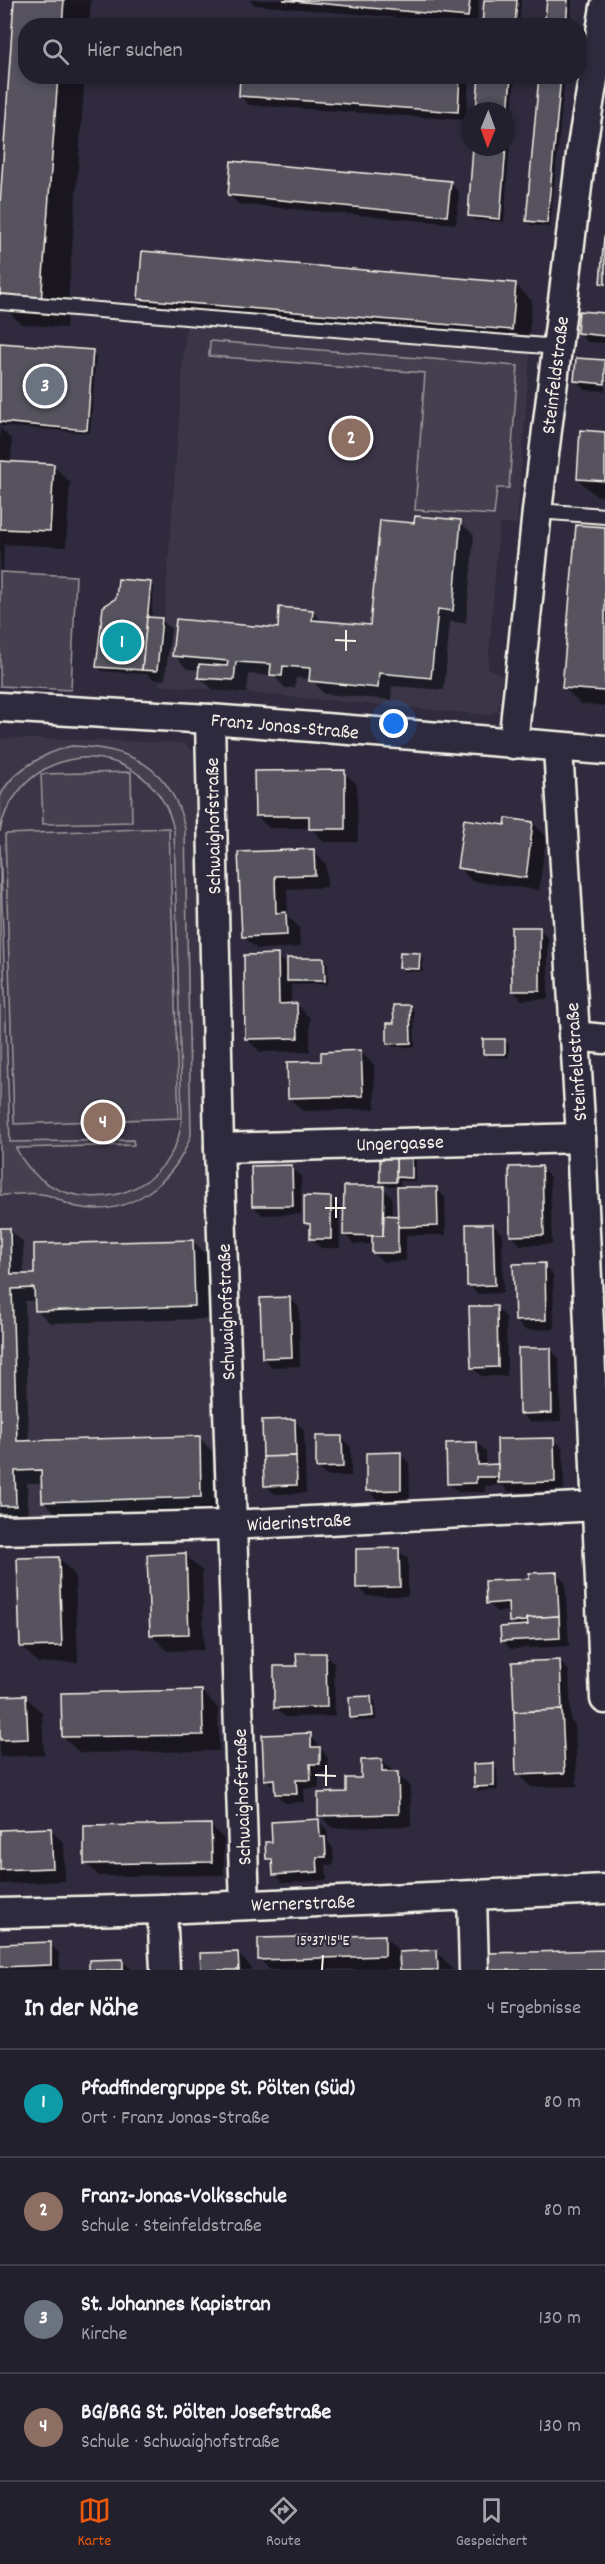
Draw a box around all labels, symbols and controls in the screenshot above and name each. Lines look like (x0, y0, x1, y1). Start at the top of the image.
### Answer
search box (18, 18, 587, 84)
icon: search (39, 35, 72, 68)
text: Hier suchen (87, 36, 183, 67)
north arrow (461, 102, 515, 156)
street label: Steinfeldstraße (536, 315, 578, 436)
pin: 3 (26, 364, 64, 408)
pin: 2 (332, 416, 370, 460)
pin: 1 (102, 620, 142, 664)
street label: Franz Jonas-Straße (210, 708, 360, 748)
your location (379, 709, 408, 738)
street label: Schwaighofstraße (200, 757, 230, 895)
street label: Steinfeldstraße (560, 1001, 596, 1122)
pin: 4 (84, 1100, 122, 1144)
street label: Ungergasse (356, 1129, 445, 1161)
street label: Schwaighofstraße (212, 1243, 244, 1381)
street label: Widerinstraße (246, 1507, 352, 1541)
street label: Schwaighofstraße (228, 1728, 260, 1866)
street label: Wernerstraße (251, 1889, 356, 1921)
text: 15°37'15"E (297, 1931, 350, 1953)
text: In der Nähe (24, 1991, 138, 2028)
text: 4 Ergebnisse (487, 1995, 581, 2023)
text: Pfadfindergruppe St. Pölten (Süd) (81, 2074, 355, 2105)
text: 1 (41, 2089, 46, 2117)
text: 80 m (544, 2089, 581, 2117)
text: Ort · Franz Jonas-Straße (81, 2105, 270, 2133)
text: Franz-Jonas-Volksschule (81, 2182, 287, 2213)
text: 2 (39, 2197, 48, 2225)
text: 80 m (544, 2197, 581, 2225)
text: Schule · Steinfeldstraße (81, 2213, 262, 2241)
text: St. Johannes Kapistran (81, 2290, 271, 2321)
text: 3 (39, 2305, 48, 2333)
text: 130 m (539, 2305, 581, 2333)
text: Kirche (81, 2321, 127, 2349)
text: BG/BRG St. Pölten Josefstraße (81, 2398, 331, 2429)
text: 4 (39, 2413, 48, 2441)
text: 130 m (539, 2413, 581, 2441)
text: Schule · Schwaighofstraße (81, 2429, 280, 2457)
tab: Karte (77, 2494, 111, 2553)
tab: Route (266, 2494, 301, 2553)
tab: Gespeichert (456, 2494, 528, 2553)

